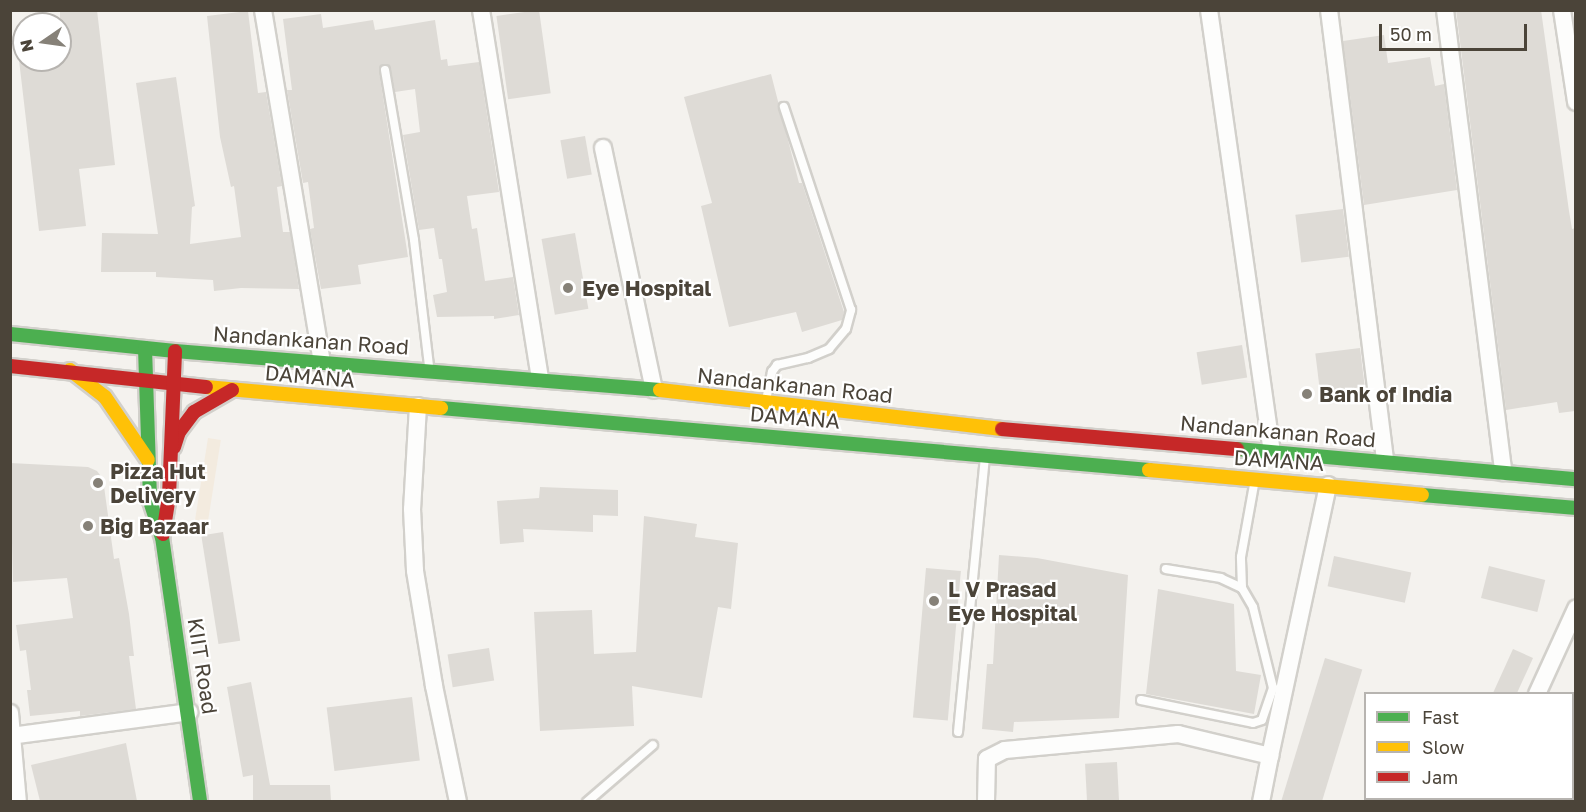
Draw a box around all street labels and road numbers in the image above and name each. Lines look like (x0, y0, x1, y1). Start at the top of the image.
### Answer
street label: Nandankanan Road (212, 321, 410, 359)
street label: DAMANA (264, 360, 356, 392)
street label: Nandankanan Road (696, 362, 894, 408)
street label: DAMANA (749, 401, 841, 433)
street label: Nandankanan Road (1179, 410, 1377, 452)
street label: DAMANA (1233, 444, 1325, 476)
street label: KIIT Road (183, 616, 223, 716)

